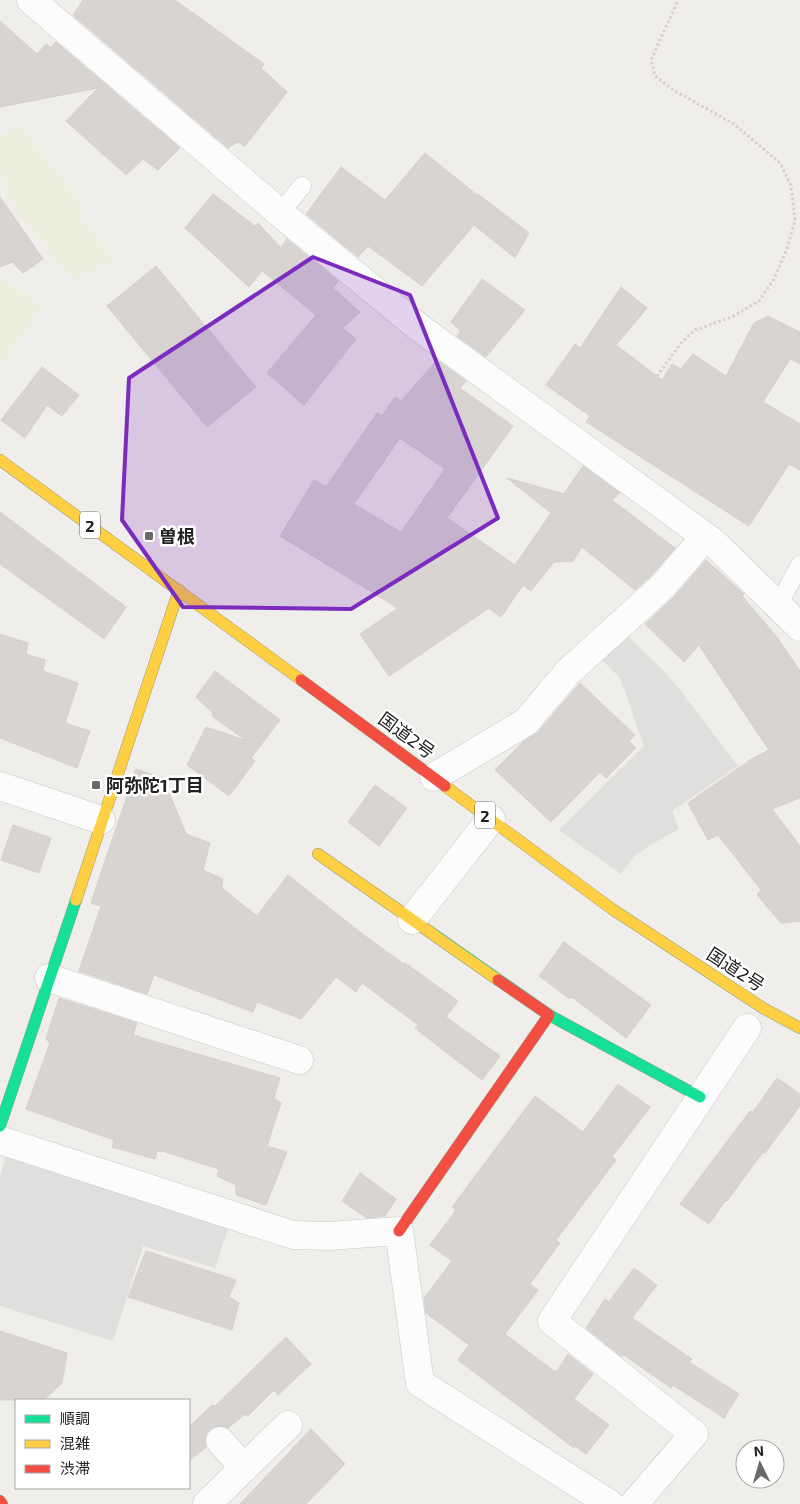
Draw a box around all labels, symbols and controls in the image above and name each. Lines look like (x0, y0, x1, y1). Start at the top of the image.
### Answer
road number: 2 (80, 512, 100, 538)
place label: 曽根 (159, 525, 195, 547)
marker: 曽根 (143, 530, 155, 542)
street label: 国道2号 (375, 707, 439, 763)
place label: 阿弥陀1丁目 (106, 774, 204, 796)
marker: 阿弥陀1丁目 (90, 779, 102, 791)
road number: 2 (475, 802, 495, 828)
street label: 国道2号 (703, 942, 769, 996)
legend (15, 1399, 190, 1489)
text: 順調 (60, 1409, 90, 1427)
text: 混雑 (60, 1434, 90, 1452)
north arrow (735, 1439, 785, 1489)
text: N (753, 1442, 765, 1459)
text: 渋滞 (60, 1459, 90, 1477)

